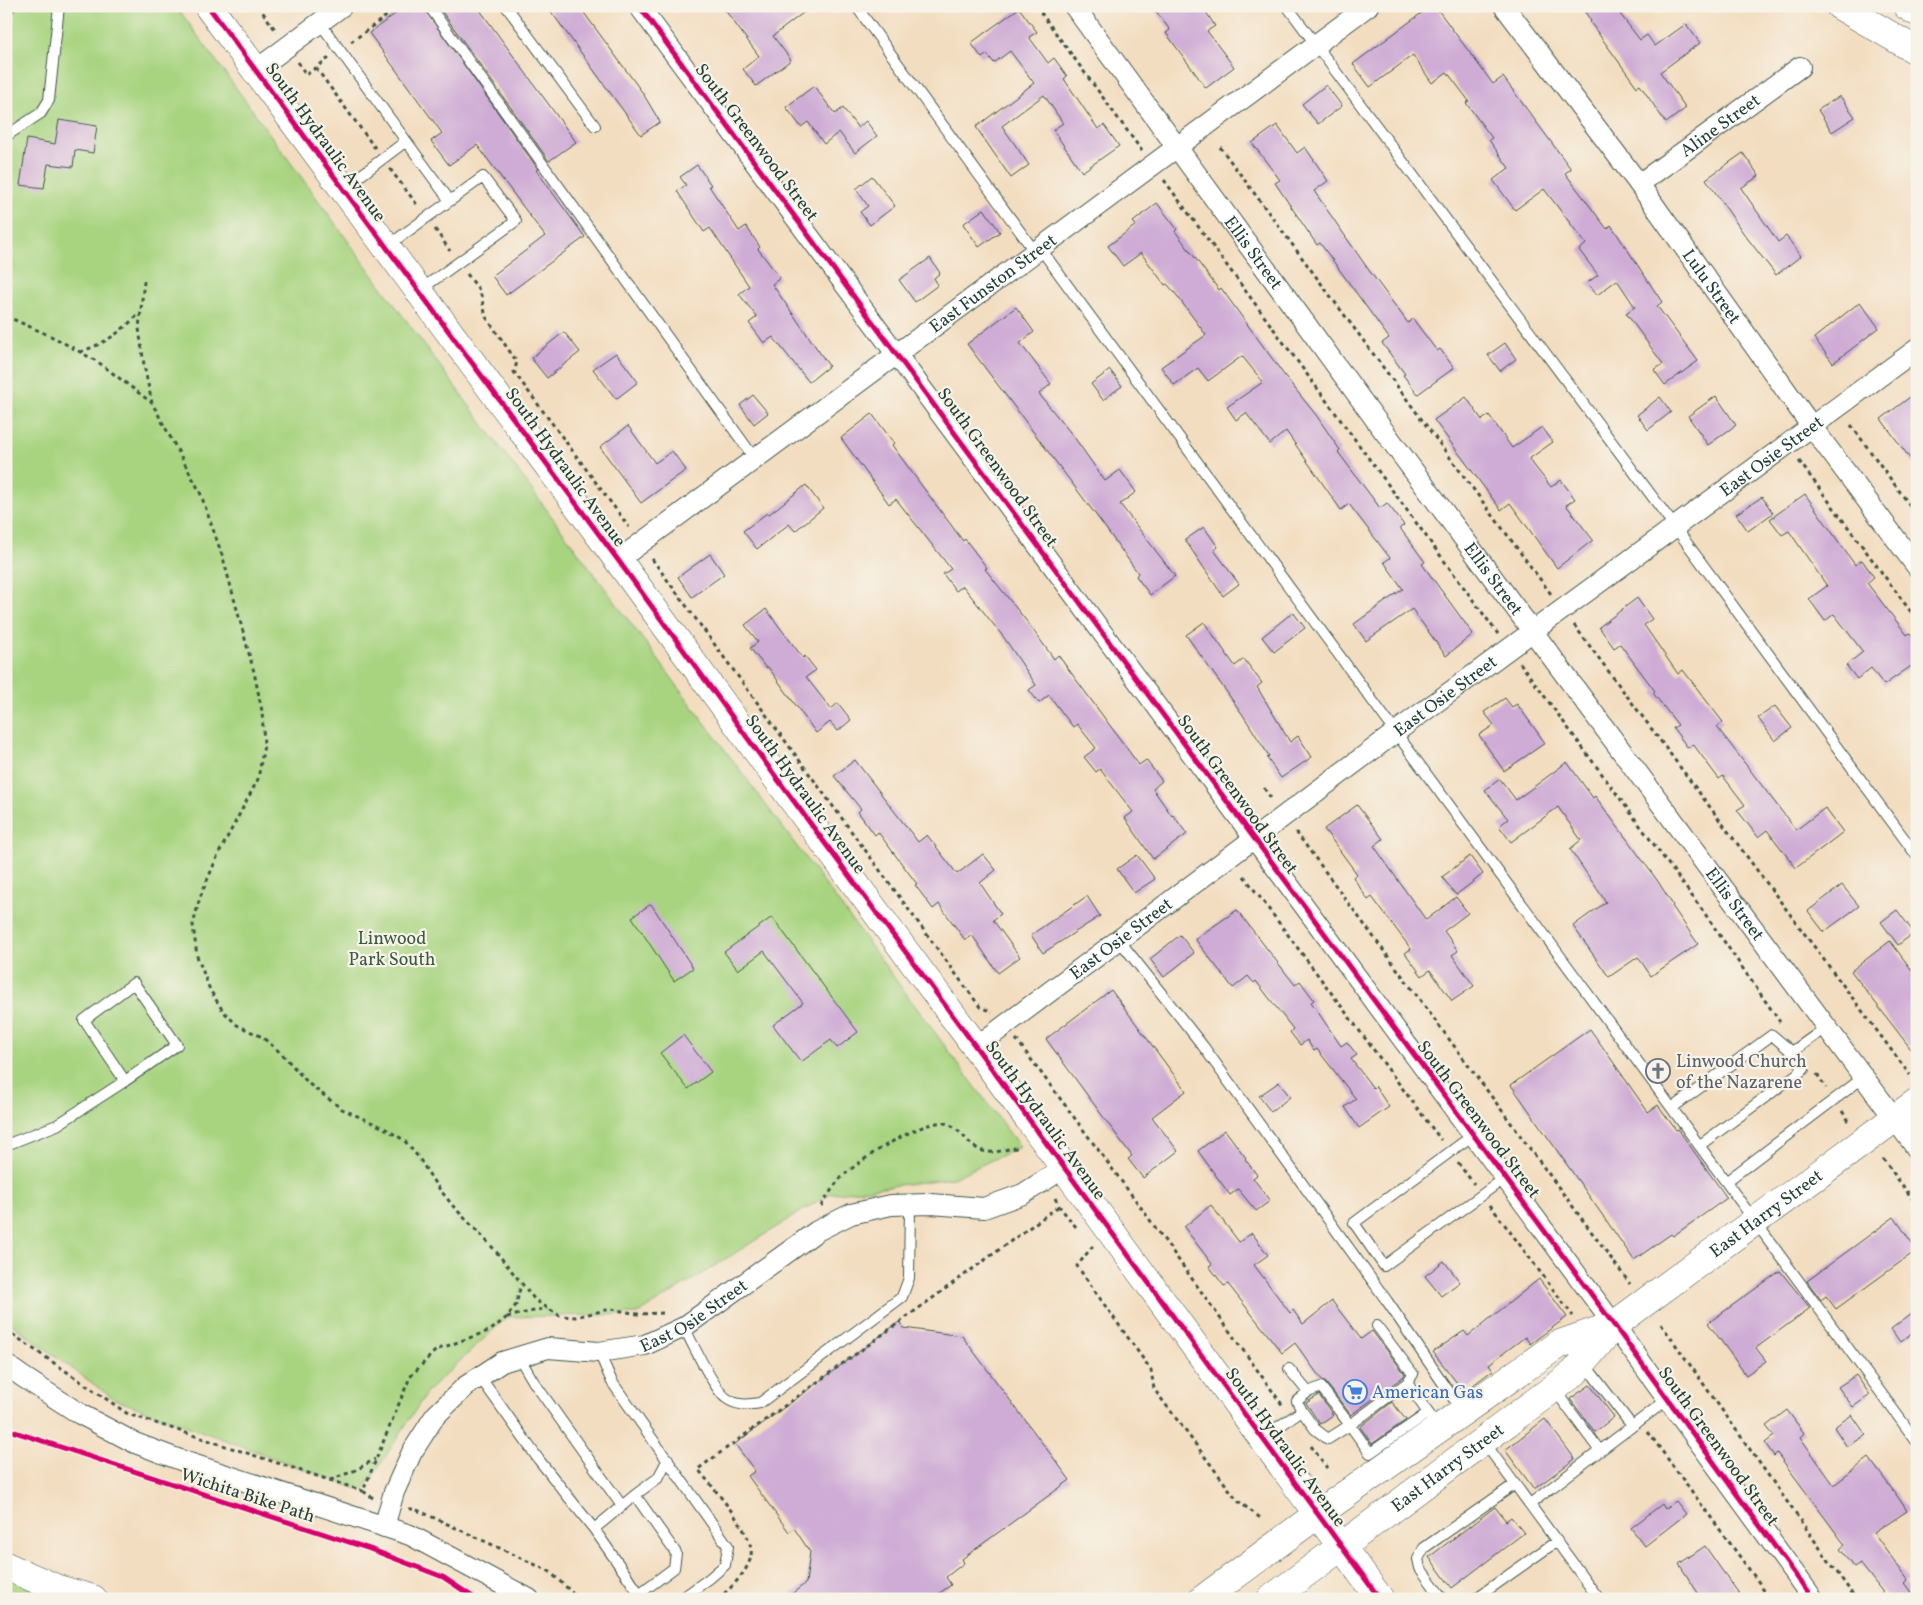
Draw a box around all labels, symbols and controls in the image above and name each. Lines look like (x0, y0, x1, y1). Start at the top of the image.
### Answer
street label: South Hydraulic Avenue (258, 58, 391, 228)
street label: South Greenwood Street (688, 59, 824, 227)
street label: Aline Street (1676, 89, 1766, 164)
street label: Ellis Street (1217, 211, 1288, 295)
street label: East Funston Street (925, 229, 1063, 340)
street label: Lulu Street (1675, 245, 1746, 330)
street label: South Hydraulic Avenue (498, 383, 631, 553)
street label: South Greenwood Street (930, 383, 1063, 553)
street label: East Osie Street (1715, 411, 1829, 504)
street label: Ellis Street (1457, 538, 1528, 621)
street label: East Osie Street (1389, 650, 1503, 744)
street label: South Hydraulic Avenue (738, 710, 871, 880)
street label: South Greenwood Street (1170, 710, 1303, 880)
street label: Ellis Street (1698, 863, 1769, 947)
street label: East Osie Street (1065, 893, 1178, 987)
park label: Linwood Park South (348, 927, 436, 973)
street label: South Hydraulic Avenue (978, 1036, 1111, 1206)
street label: South Greenwood Street (1410, 1036, 1546, 1204)
place label: Linwood Church of the Nazarene (1676, 1050, 1807, 1096)
church icon: Linwood Church of the Nazarene (1645, 1058, 1671, 1084)
street label: East Harry Street (1705, 1164, 1829, 1265)
street label: East Osie Street (636, 1274, 753, 1360)
street label: South Greenwood Street (1651, 1362, 1784, 1532)
street label: South Hydraulic Avenue (1218, 1363, 1351, 1533)
supermarket icon: American Gas (1342, 1379, 1368, 1405)
place label: American Gas (1372, 1381, 1483, 1406)
street label: East Harry Street (1387, 1418, 1510, 1519)
street label: Wichita Bike Path (177, 1463, 318, 1530)

